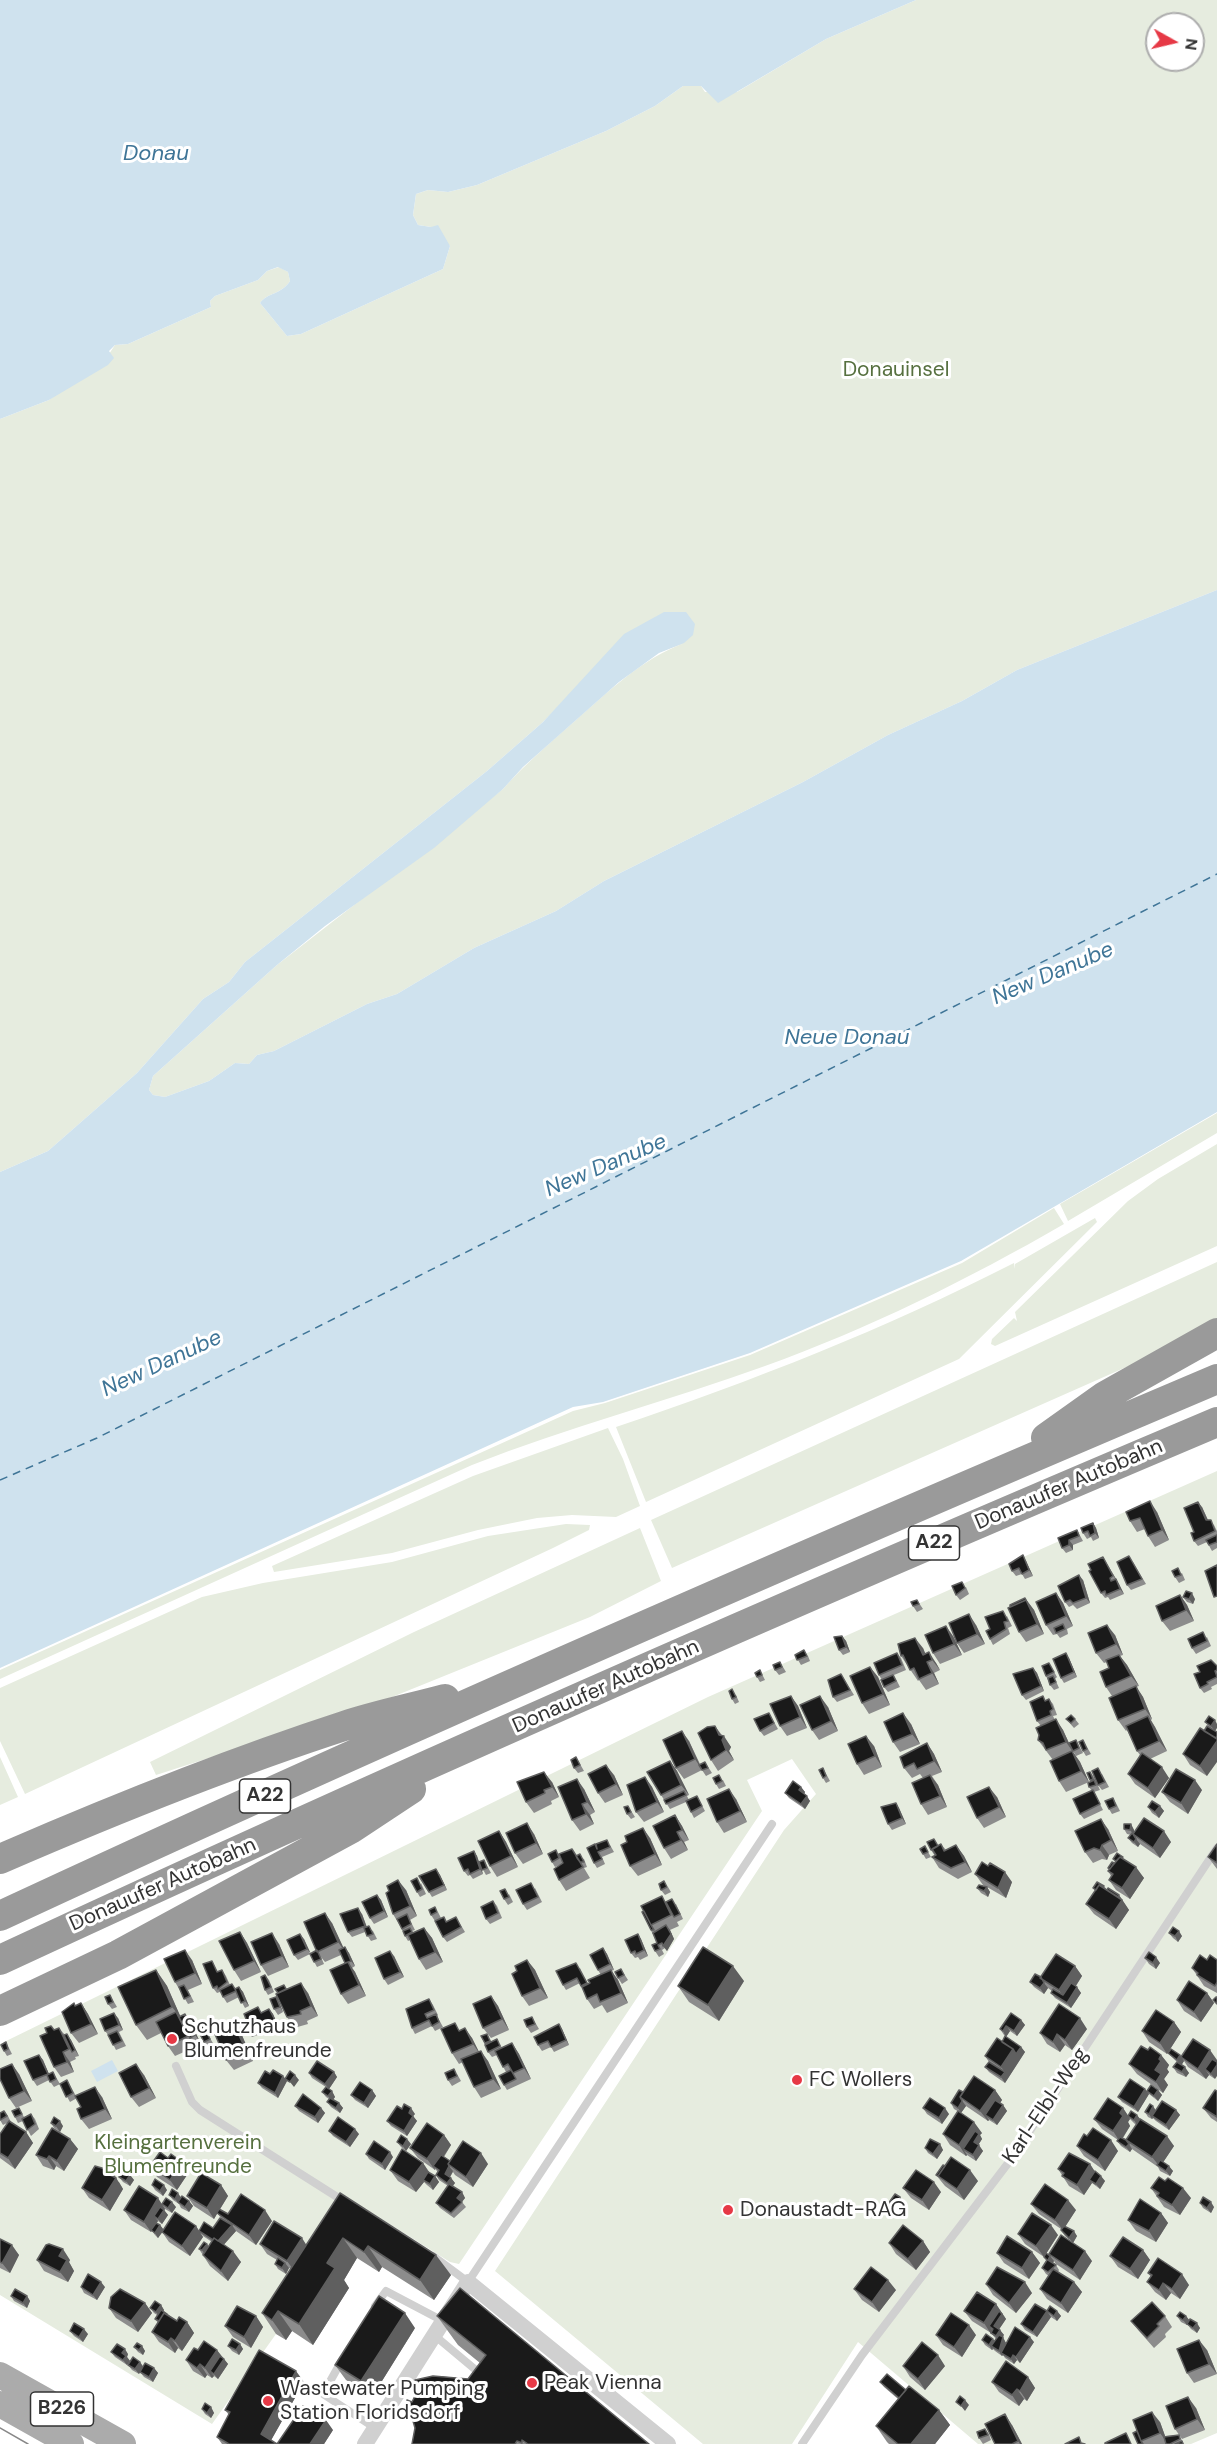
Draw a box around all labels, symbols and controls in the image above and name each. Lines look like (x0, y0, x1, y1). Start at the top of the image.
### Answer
north arrow (1145, 12, 1205, 72)
text: N (1180, 37, 1203, 52)
water label: Donau (123, 141, 189, 167)
park label: Donauinsel (843, 357, 949, 383)
water label: New Danube (988, 937, 1118, 1011)
water label: Neue Donau (785, 1025, 909, 1051)
water label: New Danube (541, 1129, 671, 1203)
water label: New Danube (98, 1325, 226, 1403)
street label: Donauufer Autobahn (971, 1434, 1167, 1536)
road number: A22 (908, 1526, 960, 1560)
street label: Donauufer Autobahn (509, 1635, 703, 1739)
road number: A22 (240, 1779, 290, 1813)
street label: Donauufer Autobahn (66, 1833, 260, 1937)
place label: Schutzhaus Blumenfreunde (184, 2014, 332, 2064)
marker: Schutzhaus Blumenfreunde (165, 2032, 179, 2046)
street label: Karl-Elbl-Weg (998, 2043, 1094, 2169)
place label: FC Wollers (809, 2067, 912, 2093)
marker: FC Wollers (790, 2073, 804, 2087)
park label: Kleingartenverein Blumenfreunde (94, 2130, 262, 2180)
place label: Donaustadt-RAG (740, 2197, 906, 2223)
marker: Donaustadt-RAG (721, 2203, 735, 2217)
place label: Peak Vienna (544, 2370, 662, 2396)
place label: Wastewater Pumping Station Floridsdorf (280, 2376, 485, 2426)
marker: Peak Vienna (525, 2376, 539, 2390)
road number: B226 (31, 2392, 94, 2426)
marker: Wastewater Pumping Station Floridsdorf (261, 2394, 275, 2408)

